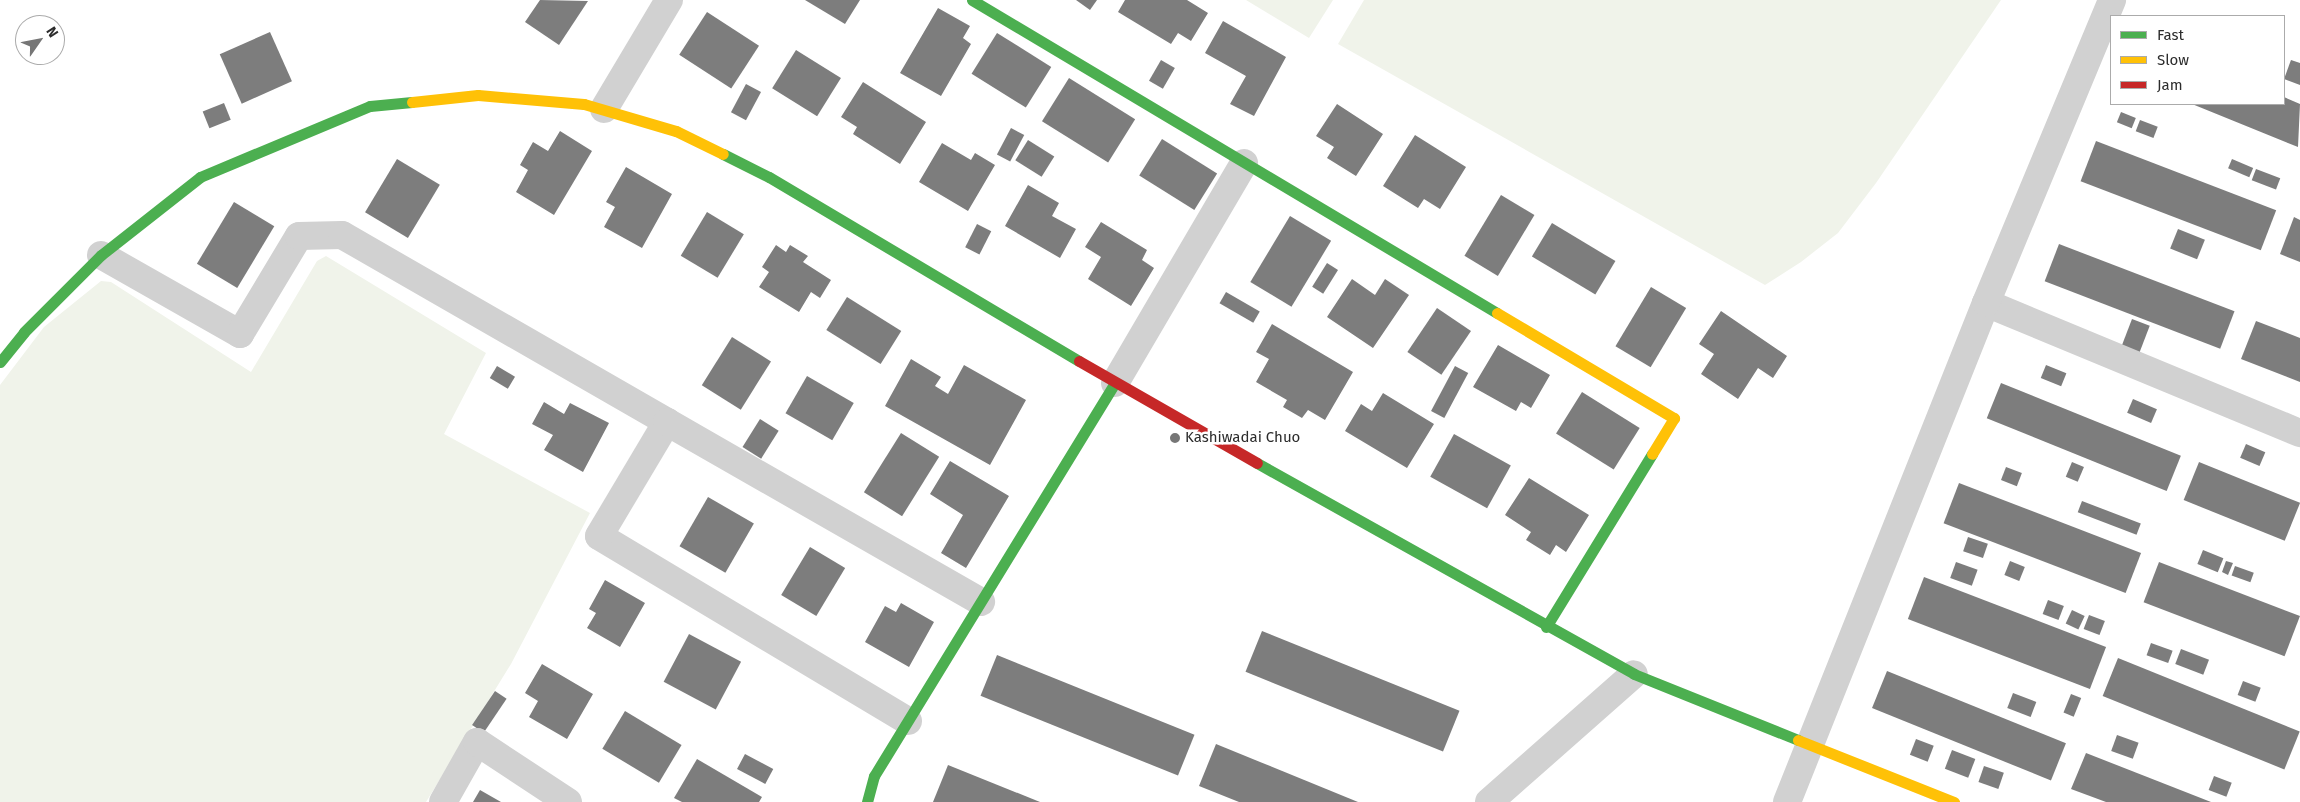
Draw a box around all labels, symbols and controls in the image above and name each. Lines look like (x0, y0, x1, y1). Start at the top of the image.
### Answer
north arrow (15, 15, 65, 65)
legend (2110, 15, 2285, 105)
text: N (42, 24, 62, 41)
text: Fast (2157, 26, 2184, 44)
text: Slow (2157, 51, 2189, 69)
text: Jam (2157, 76, 2183, 94)
place label: Kashiwadai Chuo (1185, 429, 1300, 447)
marker: Kashiwadai Chuo (1169, 432, 1181, 444)

